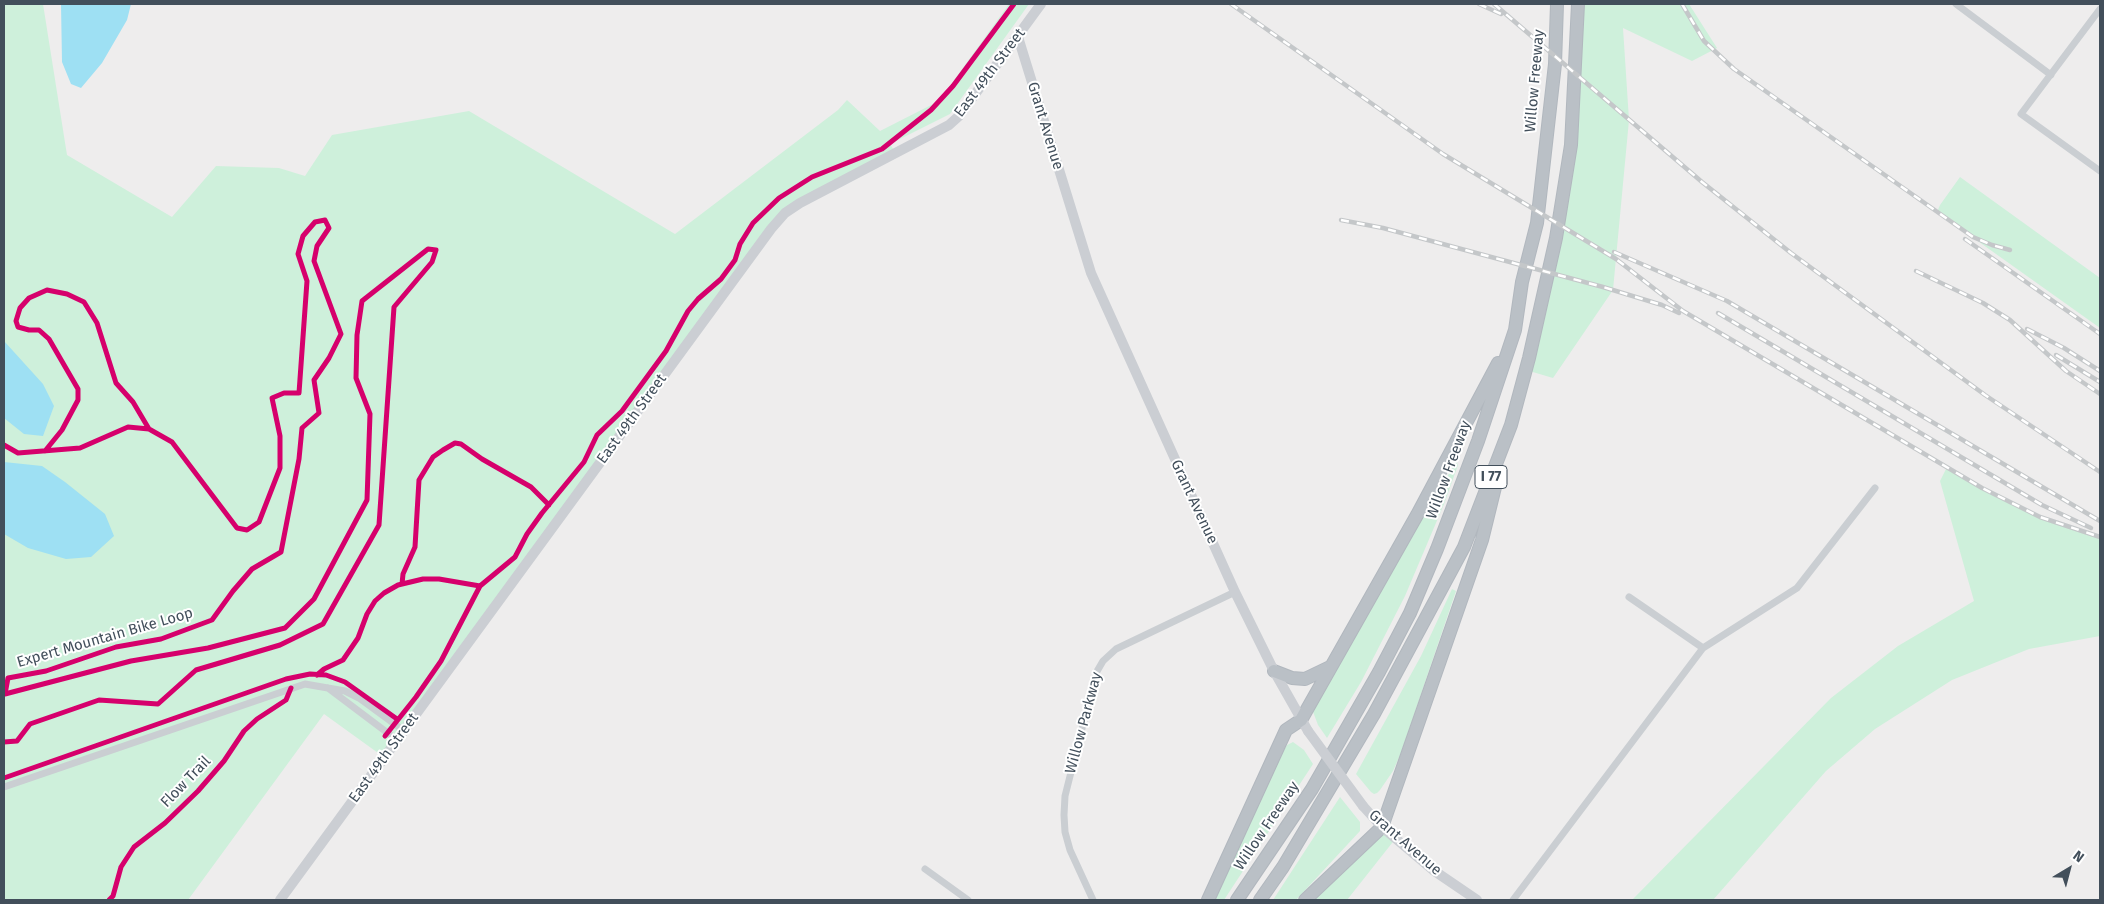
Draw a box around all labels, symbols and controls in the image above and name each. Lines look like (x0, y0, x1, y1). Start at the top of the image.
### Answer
street label: East 49th Street (951, 25, 1029, 121)
street label: Willow Freeway (1522, 29, 1548, 133)
street label: Grant Avenue (1023, 80, 1067, 172)
street label: East 49th Street (593, 371, 671, 467)
street label: Willow Freeway (1423, 418, 1475, 522)
street label: Grant Avenue (1167, 457, 1221, 547)
road number: I 77 (1475, 466, 1507, 488)
street label: Expert Mountain Bike Loop (15, 604, 195, 672)
street label: Willow Parkway (1062, 670, 1106, 776)
street label: East 49th Street (345, 710, 423, 806)
street label: Flow Trail (157, 753, 215, 811)
street label: Willow Freeway (1231, 778, 1303, 874)
street label: Grant Avenue (1365, 806, 1445, 880)
north arrow (2044, 844, 2094, 894)
text: N (2069, 847, 2087, 866)

